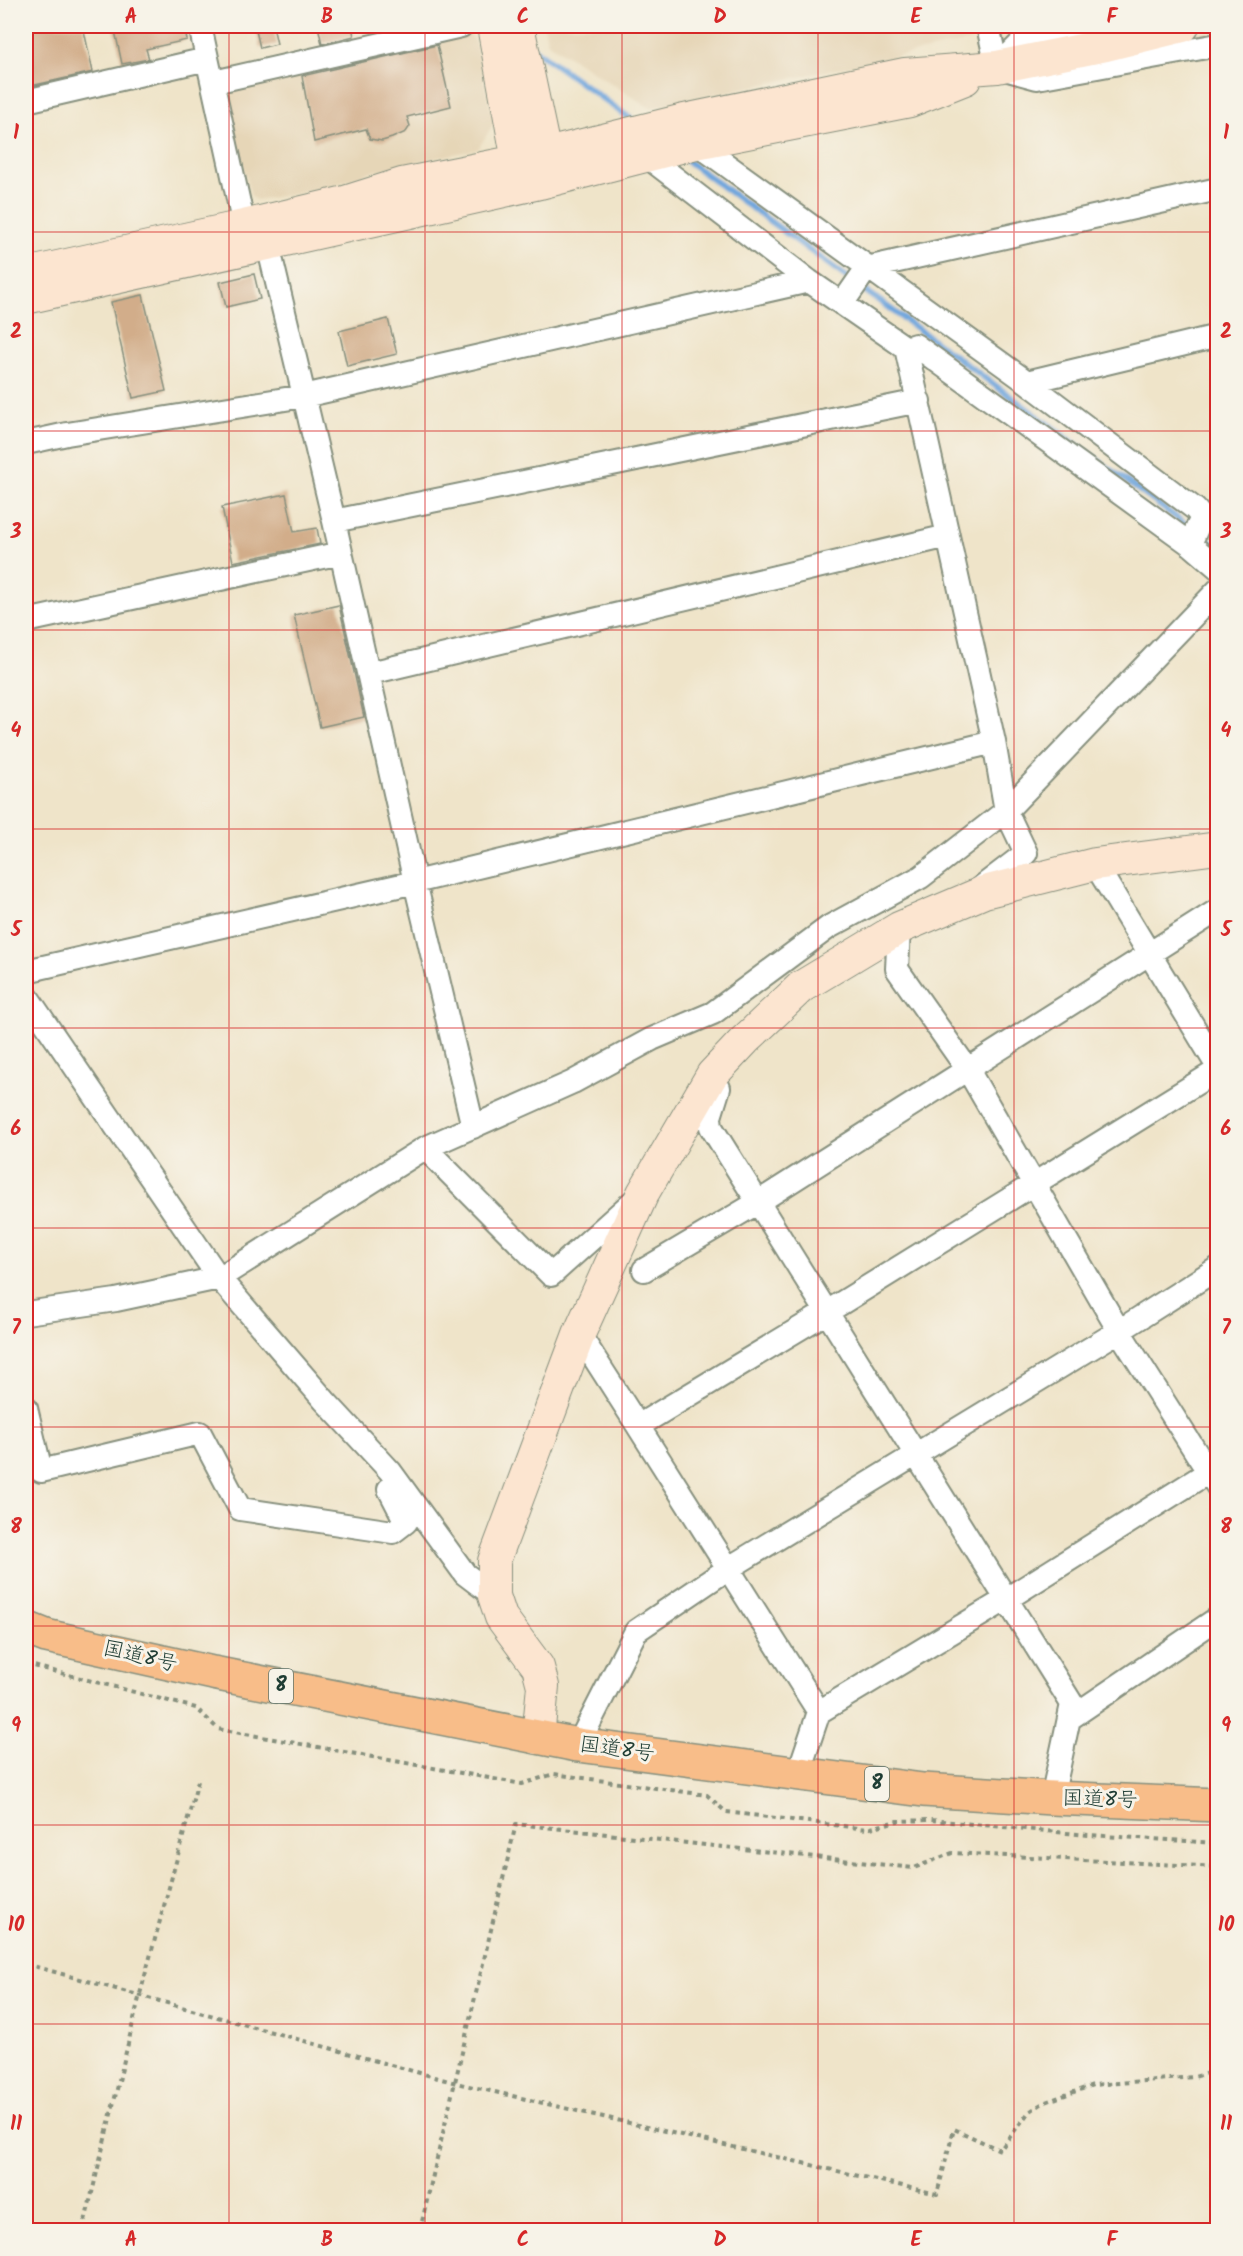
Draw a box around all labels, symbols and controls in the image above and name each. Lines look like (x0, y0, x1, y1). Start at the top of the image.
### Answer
text: A (125, 2, 137, 34)
text: B (321, 2, 333, 34)
text: C (517, 2, 529, 34)
text: D (713, 2, 727, 34)
text: E (910, 2, 922, 34)
text: F (1107, 2, 1119, 34)
text: 1 (13, 118, 19, 150)
text: 1 (1223, 118, 1229, 150)
text: 2 (10, 317, 22, 349)
text: 2 (1220, 317, 1232, 349)
text: 3 (10, 517, 22, 549)
text: 3 (1220, 517, 1232, 549)
text: 4 (11, 716, 22, 748)
text: 4 (1221, 716, 1232, 748)
text: 5 (10, 915, 23, 947)
text: 5 (1220, 915, 1233, 947)
text: 6 (11, 1114, 22, 1146)
text: 6 (1221, 1114, 1232, 1146)
text: 7 (11, 1313, 21, 1345)
text: 7 (1221, 1313, 1231, 1345)
text: 8 (10, 1512, 22, 1544)
text: 8 (1220, 1512, 1232, 1544)
street label: 国道8号 (99, 1632, 181, 1682)
road number: 8 (269, 1669, 293, 1703)
text: 9 (11, 1711, 21, 1743)
text: 9 (1221, 1711, 1231, 1743)
street label: 国道8号 (577, 1728, 657, 1772)
road number: 8 (865, 1767, 889, 1801)
street label: 国道8号 (1062, 1782, 1138, 1818)
text: 10 (8, 1910, 25, 1942)
text: 10 (1218, 1910, 1235, 1942)
text: 11 (10, 2109, 22, 2141)
text: 11 (1220, 2109, 1232, 2141)
text: A (125, 2225, 137, 2256)
text: B (321, 2225, 333, 2256)
text: C (517, 2225, 529, 2256)
text: D (713, 2225, 727, 2256)
text: E (910, 2225, 922, 2256)
text: F (1107, 2225, 1119, 2256)

